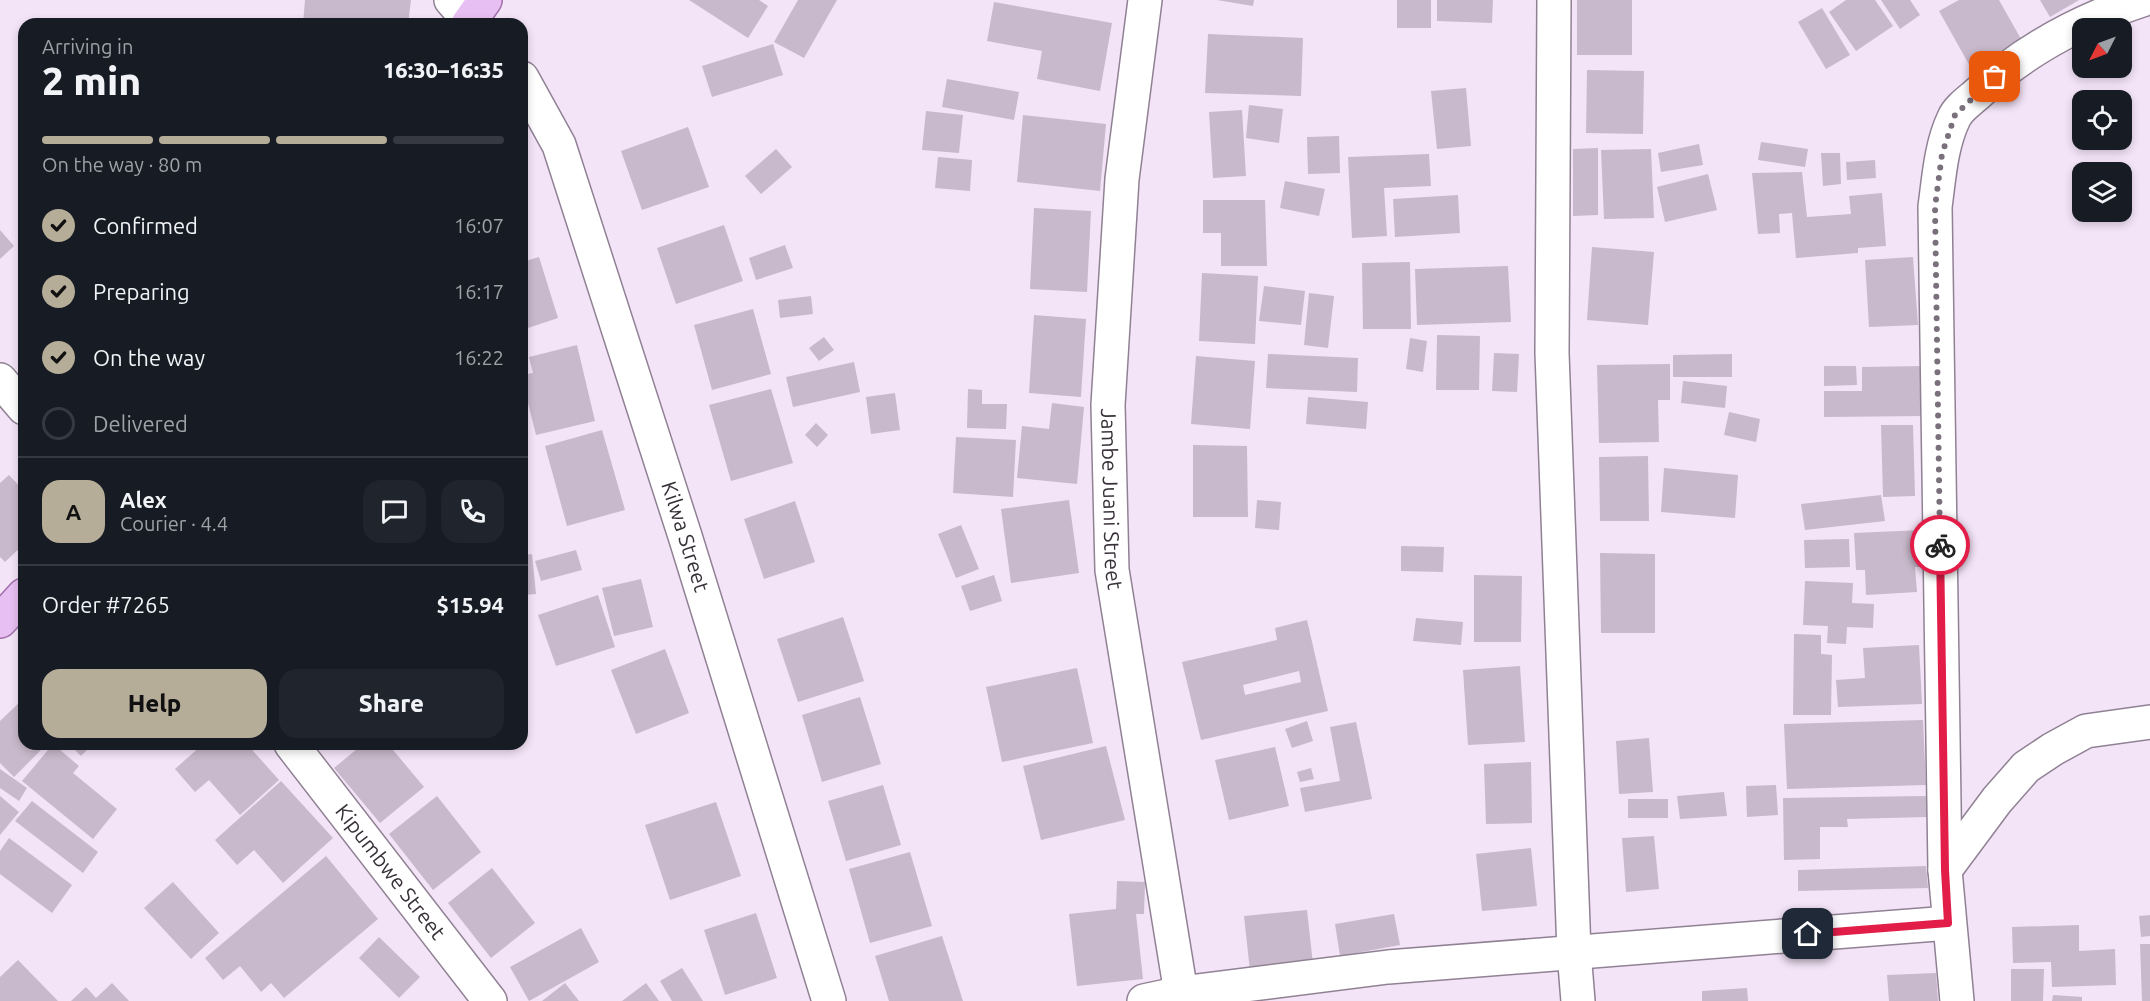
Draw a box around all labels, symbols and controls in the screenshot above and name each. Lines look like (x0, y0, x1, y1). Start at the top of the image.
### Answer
north arrow (2072, 18, 2132, 78)
map controls (2072, 18, 2132, 222)
text: Arriving in (42, 35, 133, 58)
pin (1969, 51, 2020, 102)
text: 16:30–16:35 (383, 57, 504, 82)
text: 2 min (42, 59, 141, 102)
icon: bag (1978, 60, 2011, 93)
button: locate (2072, 90, 2132, 150)
text: On the way · 80 m (42, 153, 202, 176)
button: layers (2072, 162, 2132, 222)
icon: check (42, 209, 75, 242)
text: Confirmed (93, 213, 198, 238)
text: 16:07 (454, 214, 504, 237)
icon: check (42, 275, 75, 308)
text: Preparing (93, 279, 190, 304)
text: 16:17 (454, 280, 504, 303)
icon: check (42, 341, 75, 374)
text: On the way (93, 345, 205, 370)
text: 16:22 (454, 346, 504, 369)
street label: Jambe Juani Street (1097, 408, 1128, 591)
text: Delivered (93, 411, 188, 436)
street label: Kilwa Street (657, 478, 715, 595)
button: chat (363, 480, 426, 543)
button: phone (441, 480, 504, 543)
text: Alex (120, 487, 167, 512)
text: A (66, 499, 81, 524)
text: Courier · 4.4 (120, 512, 228, 535)
courier (1910, 515, 1970, 575)
icon: bike (1924, 529, 1957, 562)
text: Order #7265 (42, 592, 170, 617)
text: $15.94 (437, 592, 504, 617)
button: Help (42, 669, 267, 738)
button: Share (279, 669, 504, 738)
street label: Kipumbwe Street (331, 799, 451, 944)
pin (1782, 908, 1833, 959)
icon: home (1791, 917, 1824, 950)

